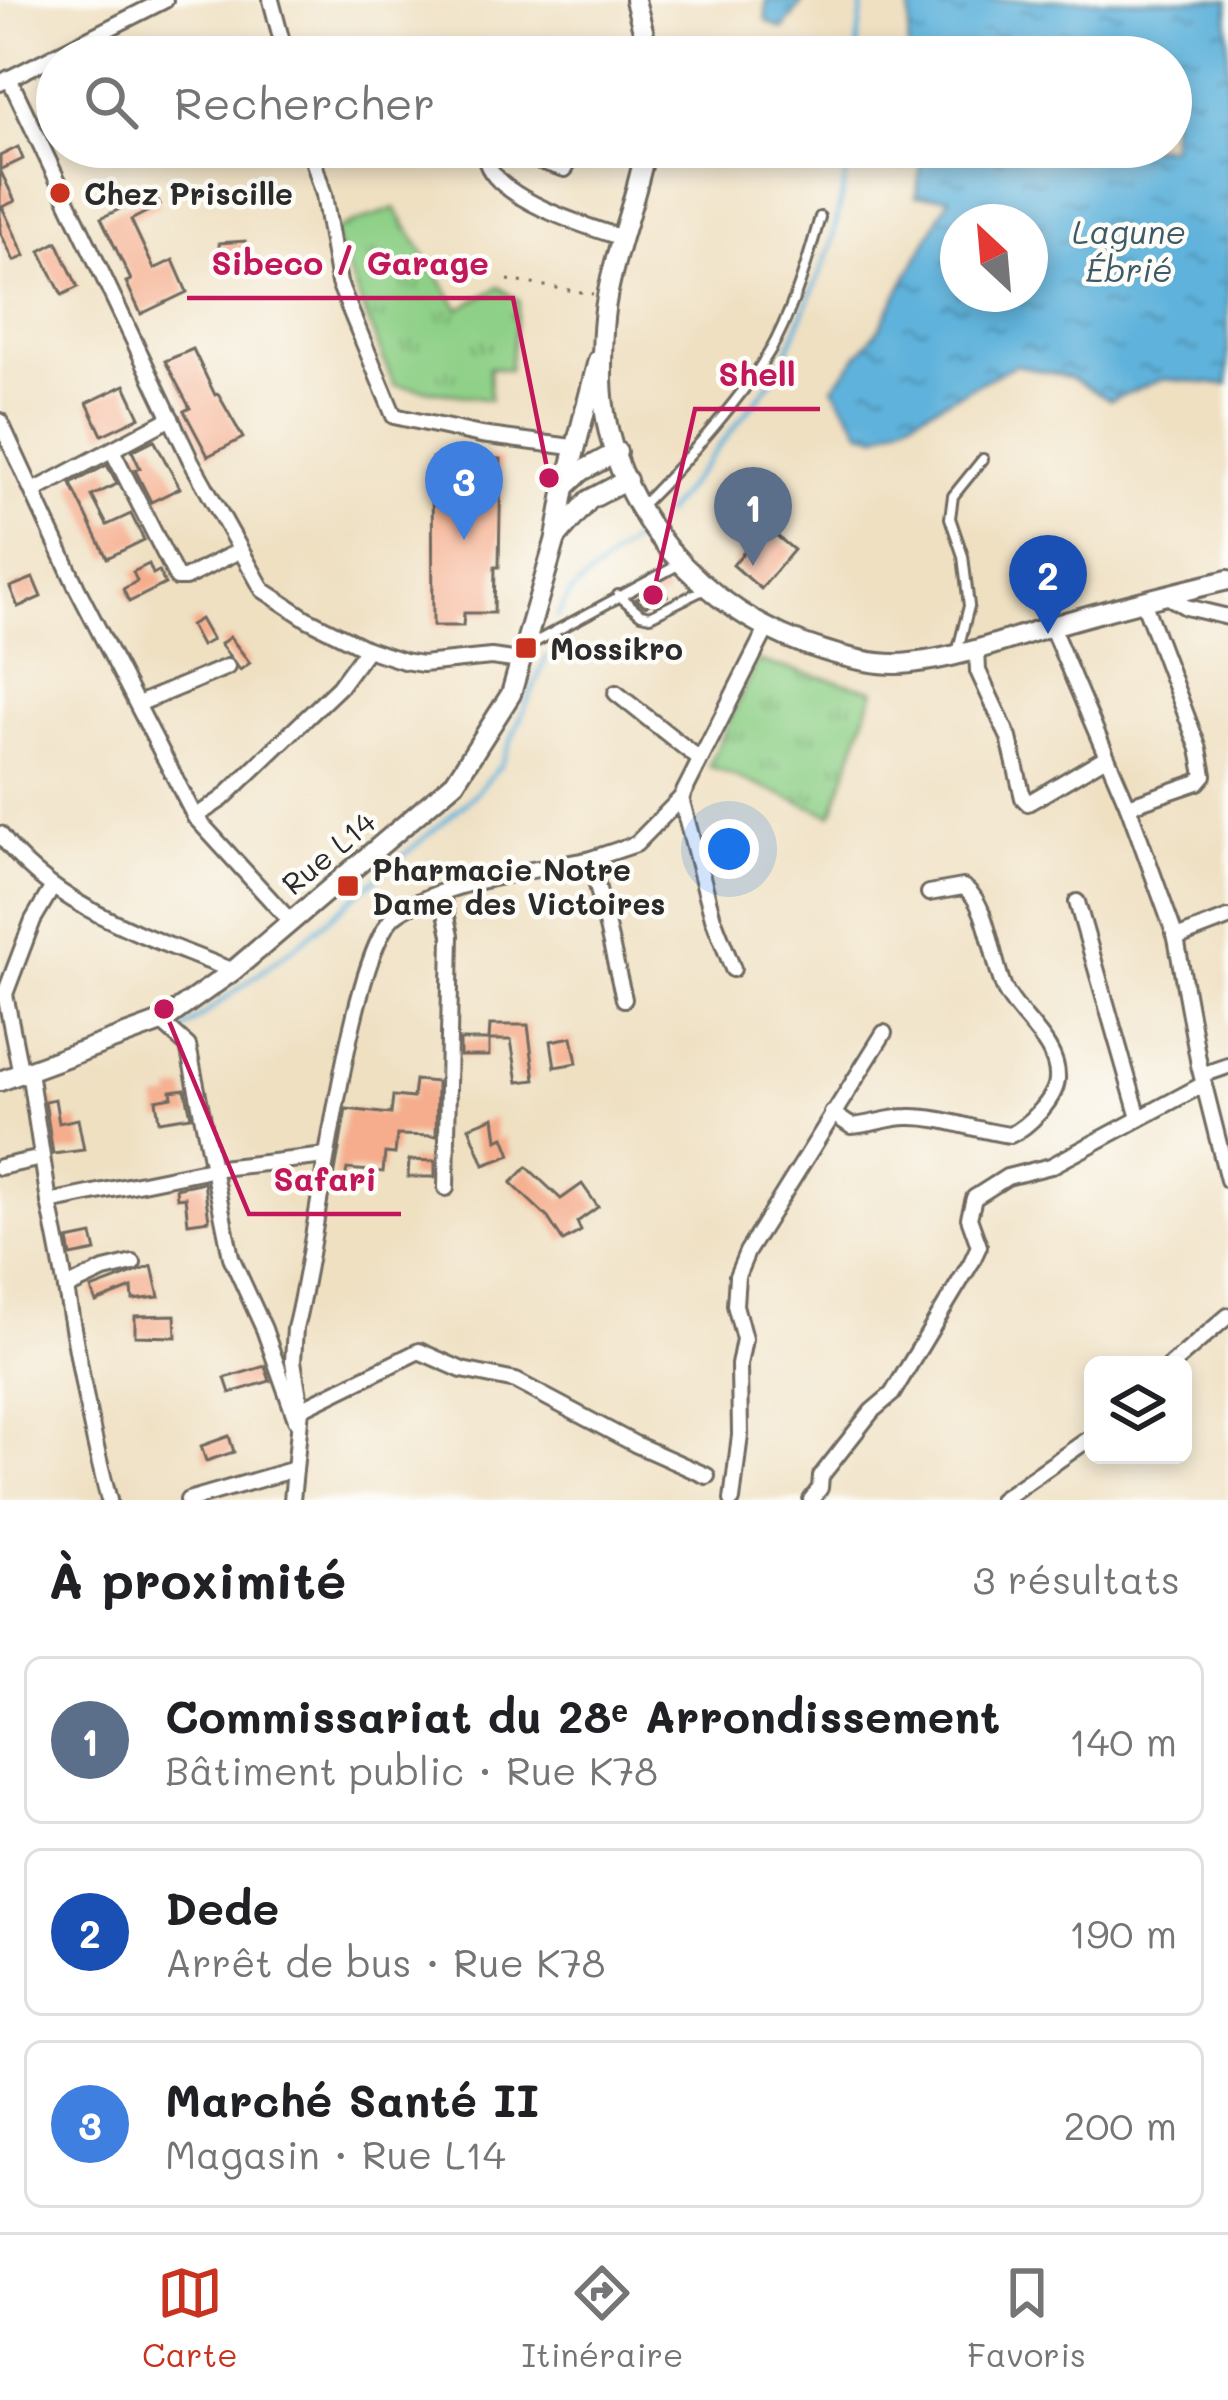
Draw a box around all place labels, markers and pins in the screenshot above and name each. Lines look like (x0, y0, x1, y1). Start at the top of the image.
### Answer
place label: Chez Priscille (84, 173, 293, 213)
marker: Chez Priscille (47, 180, 73, 206)
callout: Sibeco / Garage (187, 229, 513, 298)
callout: Shell (695, 340, 820, 409)
pin: 3 (425, 441, 503, 540)
pin: 1 (714, 467, 792, 566)
pin: 2 (1009, 535, 1087, 634)
place label: Mossikro (550, 628, 683, 668)
marker: Mossikro (513, 635, 539, 661)
place label: Pharmacie Notre Dame des Victoires (372, 849, 665, 923)
marker: Pharmacie Notre Dame des Victoires (335, 873, 361, 899)
callout: Safari (249, 1145, 401, 1214)

